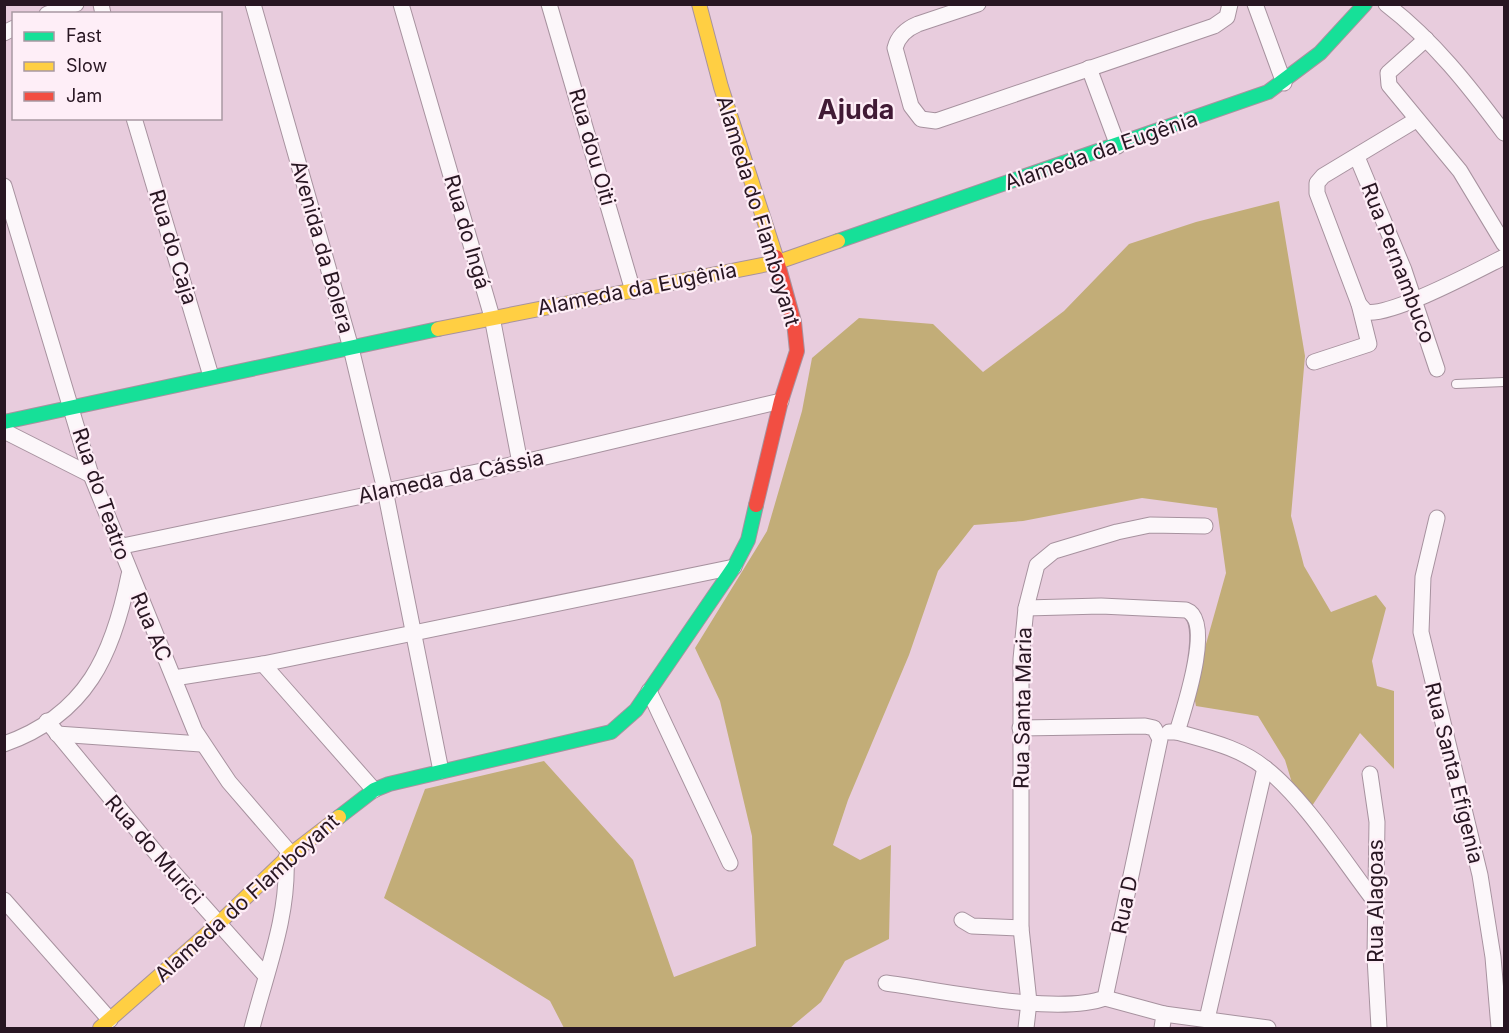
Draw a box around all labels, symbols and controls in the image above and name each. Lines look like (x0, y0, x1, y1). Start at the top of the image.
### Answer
legend (12, 12, 222, 120)
text: Fast (66, 25, 102, 46)
text: Slow (66, 55, 107, 76)
text: Jam (66, 85, 102, 106)
street label: Rua dou Oiti (564, 85, 621, 208)
street label: Alameda do Flamboyant (712, 93, 805, 329)
district label: Ajuda (818, 93, 894, 126)
street label: Alameda da Eugênia (1001, 106, 1201, 195)
street label: Avenida da Bolera (286, 158, 359, 336)
street label: Rua do Ingá (439, 172, 496, 292)
street label: Rua Pernambuco (1356, 179, 1441, 347)
street label: Rua do Caja (144, 186, 203, 307)
street label: Alameda da Eugênia (535, 257, 739, 320)
street label: Rua do Teatro (67, 424, 136, 563)
street label: Alameda da Cássia (356, 445, 546, 508)
street label: Rua AC (126, 588, 177, 665)
street label: Rua Santa Maria (1009, 627, 1036, 789)
street label: Rua Santa Efigenia (1420, 680, 1489, 866)
street label: Rua do Murici (100, 790, 209, 909)
street label: Alameda do Flamboyant (149, 808, 344, 987)
street label: Rua Alagoas (1363, 839, 1388, 963)
street label: Rua D (1106, 874, 1143, 936)

